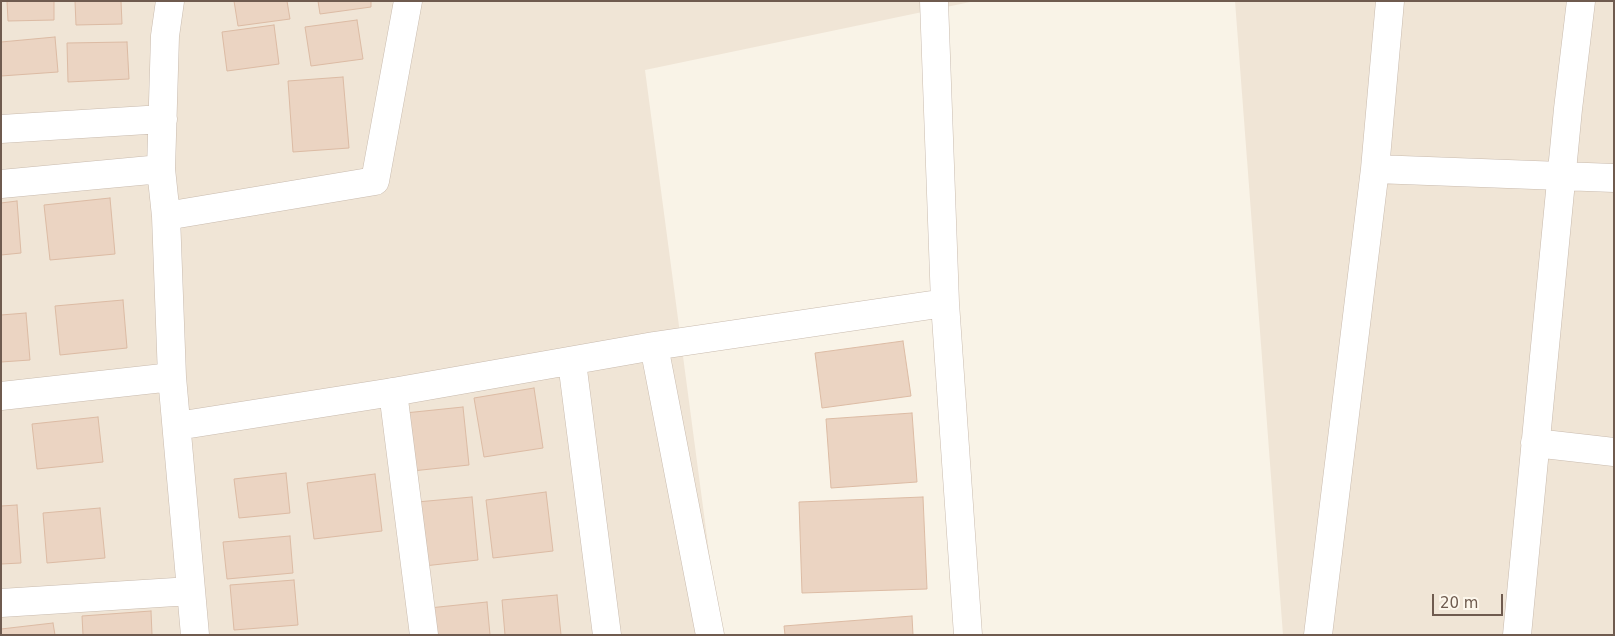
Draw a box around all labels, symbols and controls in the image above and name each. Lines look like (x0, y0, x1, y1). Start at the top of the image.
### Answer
scale bar (1435, 584, 1506, 616)
text: 20 m (1440, 594, 1478, 612)

